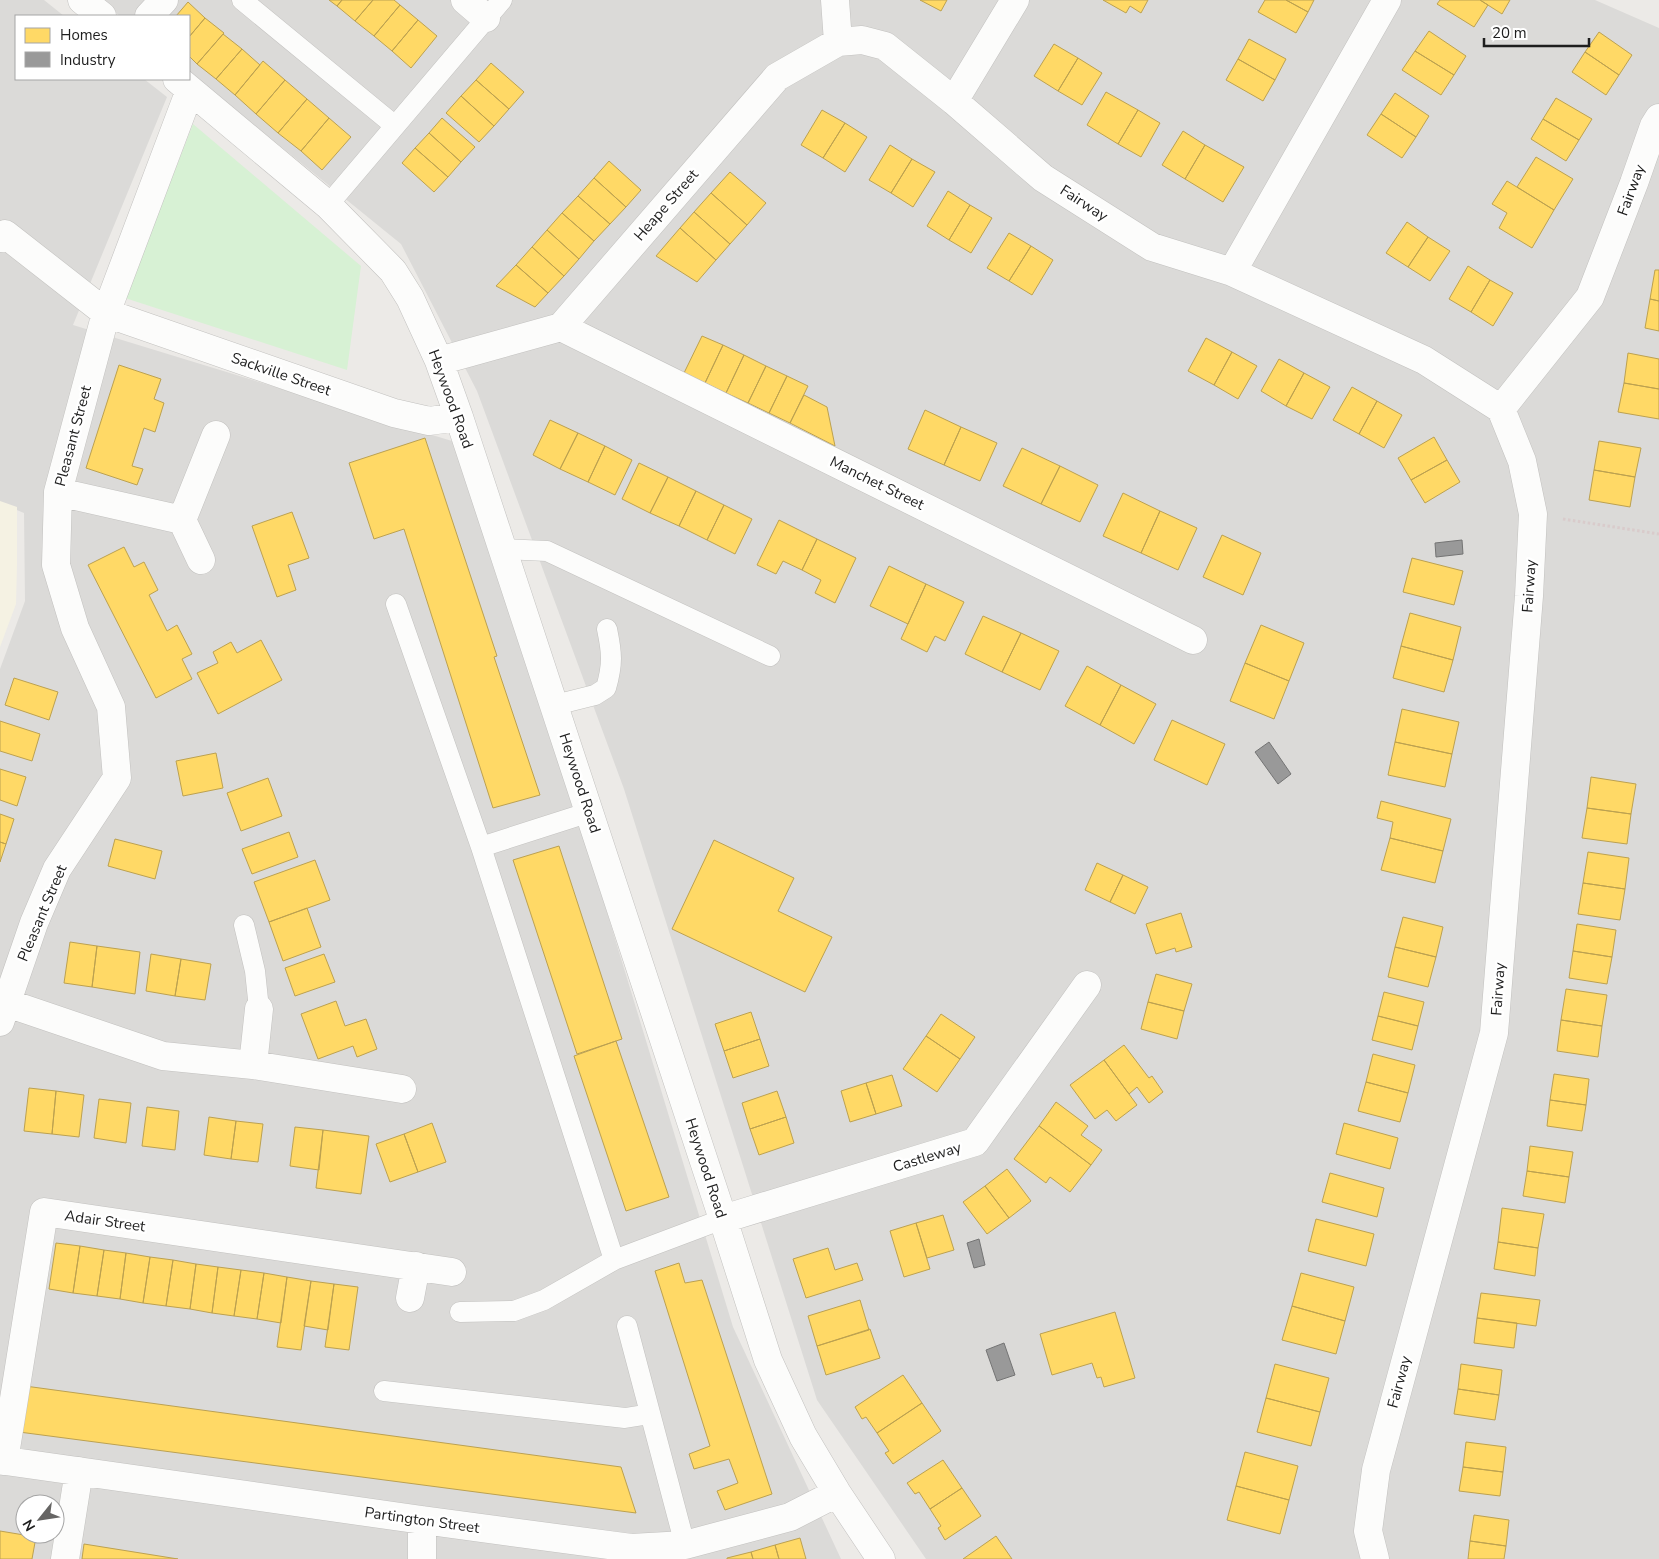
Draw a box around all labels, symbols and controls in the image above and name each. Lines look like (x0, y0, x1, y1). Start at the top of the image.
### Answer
legend (15, 15, 190, 80)
scale bar (1484, 15, 1589, 47)
text: 20 m (1492, 23, 1527, 43)
text: Homes (60, 25, 108, 45)
text: Industry (60, 50, 116, 70)
street label: Fairway (1612, 161, 1650, 218)
street label: Heape Street (629, 164, 703, 245)
street label: Fairway (1056, 180, 1112, 226)
street label: Heywood Road (424, 347, 478, 451)
street label: Sackville Street (229, 348, 334, 401)
street label: Pleasant Street (50, 383, 96, 489)
street label: Manchet Street (826, 451, 928, 515)
street label: Fairway (1517, 558, 1541, 613)
street label: Heywood Road (554, 730, 606, 836)
street label: Pleasant Street (13, 861, 72, 965)
street label: Fairway (1486, 961, 1510, 1016)
street label: Heywood Road (680, 1115, 732, 1221)
street label: Castleway (890, 1137, 964, 1177)
street label: Adair Street (63, 1205, 147, 1237)
street label: Fairway (1382, 1353, 1416, 1410)
north arrow (15, 1494, 65, 1544)
street label: Partington Street (363, 1502, 481, 1538)
text: N (18, 1516, 40, 1535)

